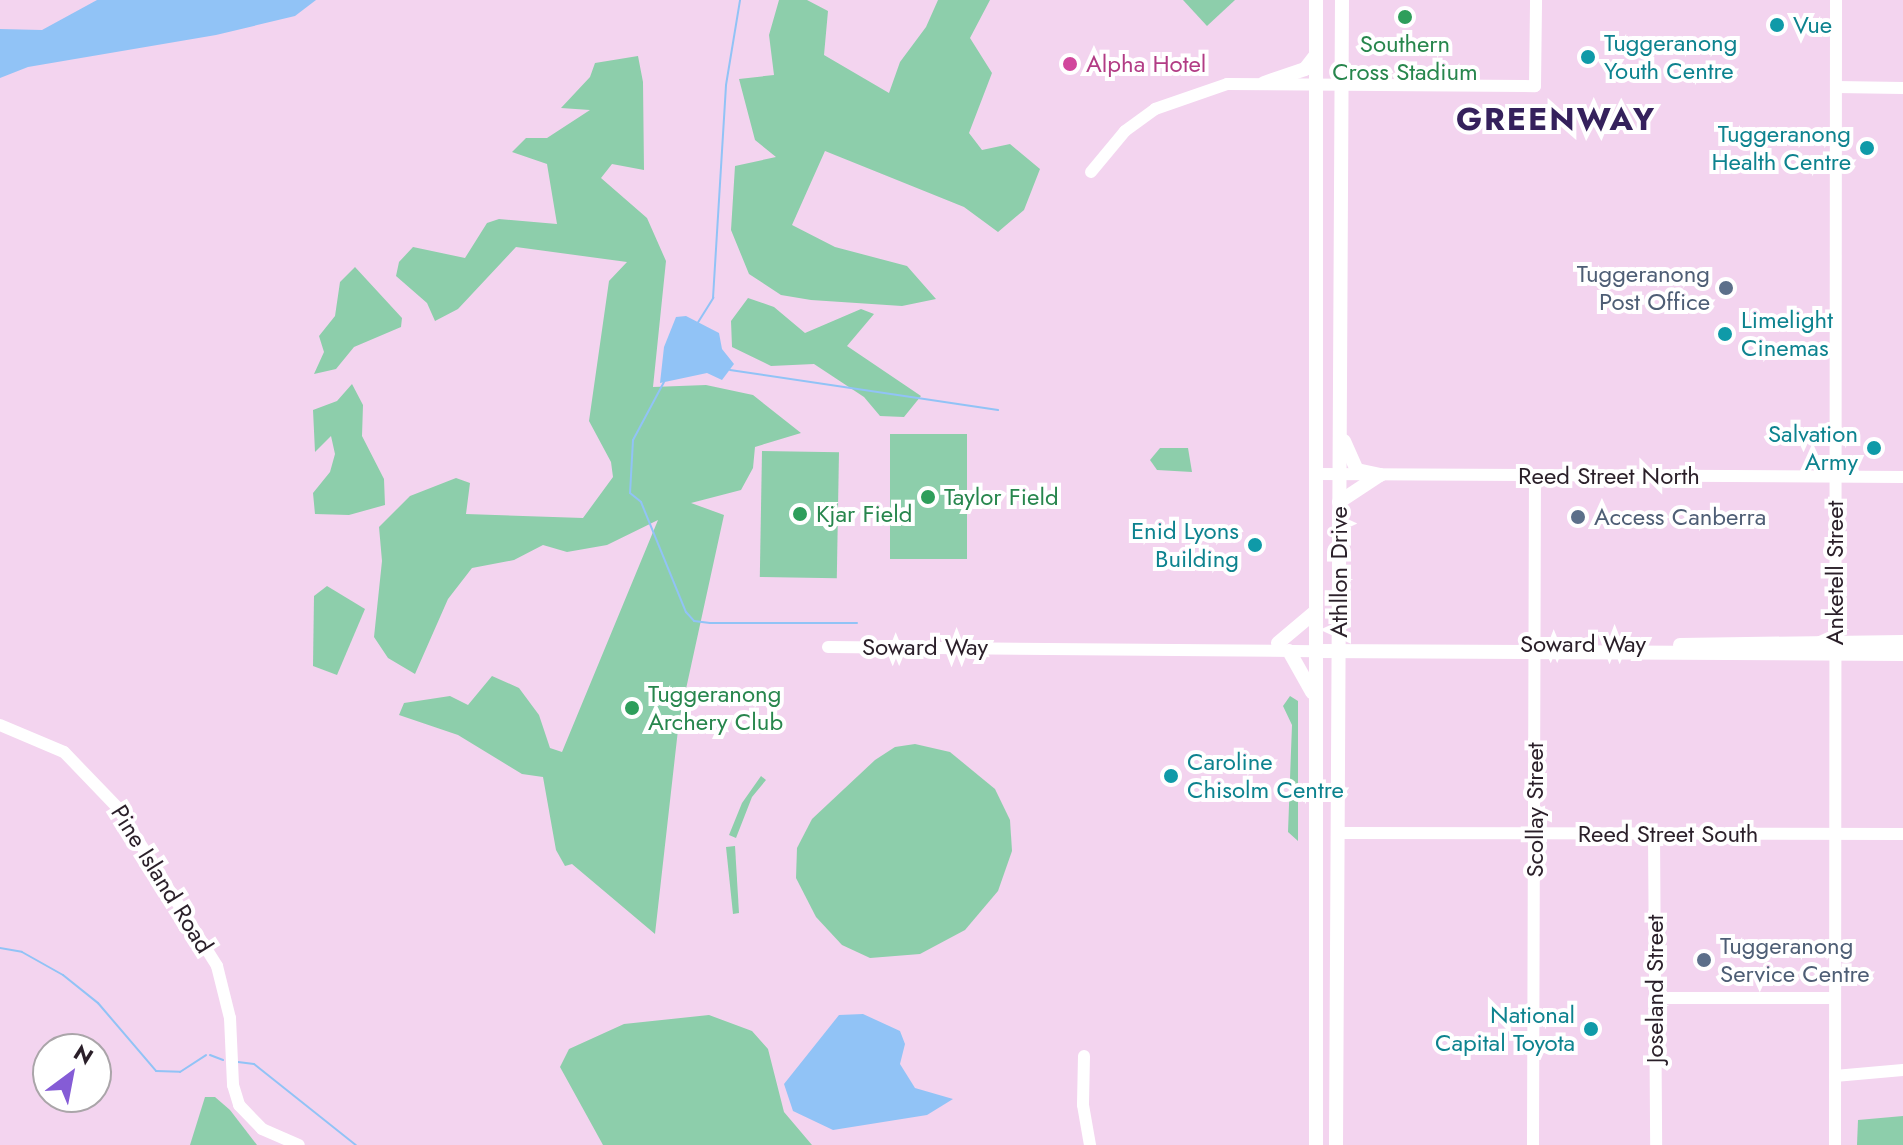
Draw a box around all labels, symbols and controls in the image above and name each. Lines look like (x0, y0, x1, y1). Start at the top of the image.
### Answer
marker: Southern Cross Stadium (1396, 8, 1414, 26)
place label: Vue (1793, 11, 1832, 39)
marker: Vue (1768, 16, 1786, 34)
place label: Tuggeranong Youth Centre (1604, 29, 1737, 85)
place label: Southern Cross Stadium (1332, 30, 1478, 86)
marker: Tuggeranong Youth Centre (1579, 48, 1597, 66)
place label: Alpha Hotel (1086, 50, 1206, 78)
marker: Alpha Hotel (1061, 55, 1079, 73)
district label: GREENWAY (1456, 100, 1656, 138)
place label: Tuggeranong Health Centre (1711, 120, 1851, 176)
marker: Tuggeranong Health Centre (1858, 139, 1876, 157)
place label: Tuggeranong Post Office (1577, 260, 1710, 316)
marker: Tuggeranong Post Office (1717, 279, 1735, 297)
place label: Limelight Cinemas (1741, 306, 1833, 362)
marker: Limelight Cinemas (1716, 325, 1734, 343)
place label: Salvation Army (1768, 420, 1858, 476)
marker: Salvation Army (1865, 439, 1883, 457)
street label: Reed Street North (1518, 462, 1700, 490)
place label: Taylor Field (944, 483, 1059, 511)
marker: Taylor Field (919, 488, 937, 506)
place label: Kjar Field (816, 500, 912, 528)
street label: Anketell Street (1821, 501, 1849, 645)
place label: Access Canberra (1594, 503, 1766, 531)
marker: Kjar Field (791, 505, 809, 523)
street label: Athllon Drive (1325, 506, 1353, 638)
marker: Access Canberra (1569, 508, 1587, 526)
place label: Enid Lyons Building (1131, 517, 1239, 573)
marker: Enid Lyons Building (1246, 536, 1264, 554)
street label: Soward Way (1520, 630, 1646, 658)
street label: Soward Way (862, 633, 988, 661)
place label: Tuggeranong Archery Club (648, 680, 783, 736)
marker: Tuggeranong Archery Club (623, 699, 641, 717)
street label: Scollay Street (1521, 742, 1549, 878)
place label: Caroline Chisolm Centre (1187, 748, 1344, 804)
marker: Caroline Chisolm Centre (1162, 767, 1180, 785)
street label: Pine Island Road (105, 800, 219, 958)
street label: Reed Street South (1578, 820, 1758, 848)
street label: Joseland Street (1641, 915, 1669, 1063)
place label: Tuggeranong Service Centre (1720, 932, 1870, 988)
marker: Tuggeranong Service Centre (1695, 951, 1713, 969)
place label: National Capital Toyota (1435, 1001, 1575, 1057)
marker: National Capital Toyota (1582, 1020, 1600, 1038)
north arrow (32, 1033, 112, 1113)
text: N (68, 1036, 100, 1073)

